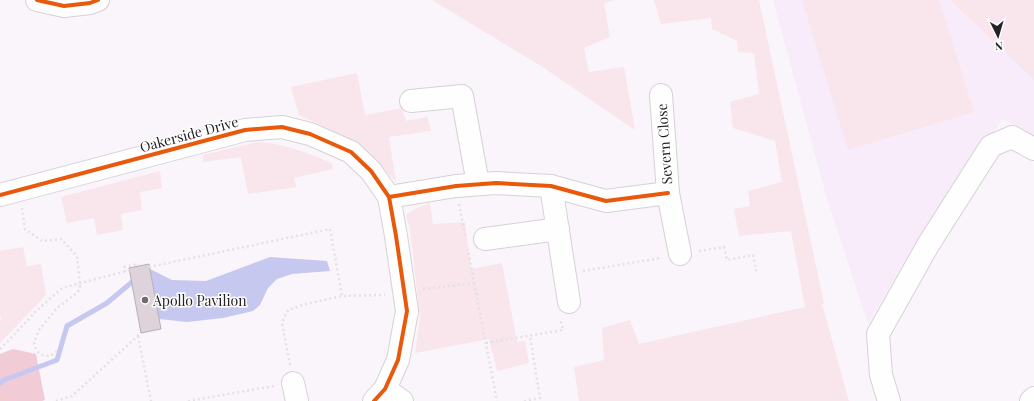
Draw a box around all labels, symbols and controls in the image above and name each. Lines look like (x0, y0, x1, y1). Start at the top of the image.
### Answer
north arrow (978, 16, 1018, 56)
text: N (994, 39, 1004, 54)
street label: Severn Close (652, 103, 676, 185)
street label: Oakerside Drive (138, 112, 240, 156)
place label: Apollo Pavilion (152, 291, 247, 310)
marker: Apollo Pavilion (140, 295, 150, 305)

